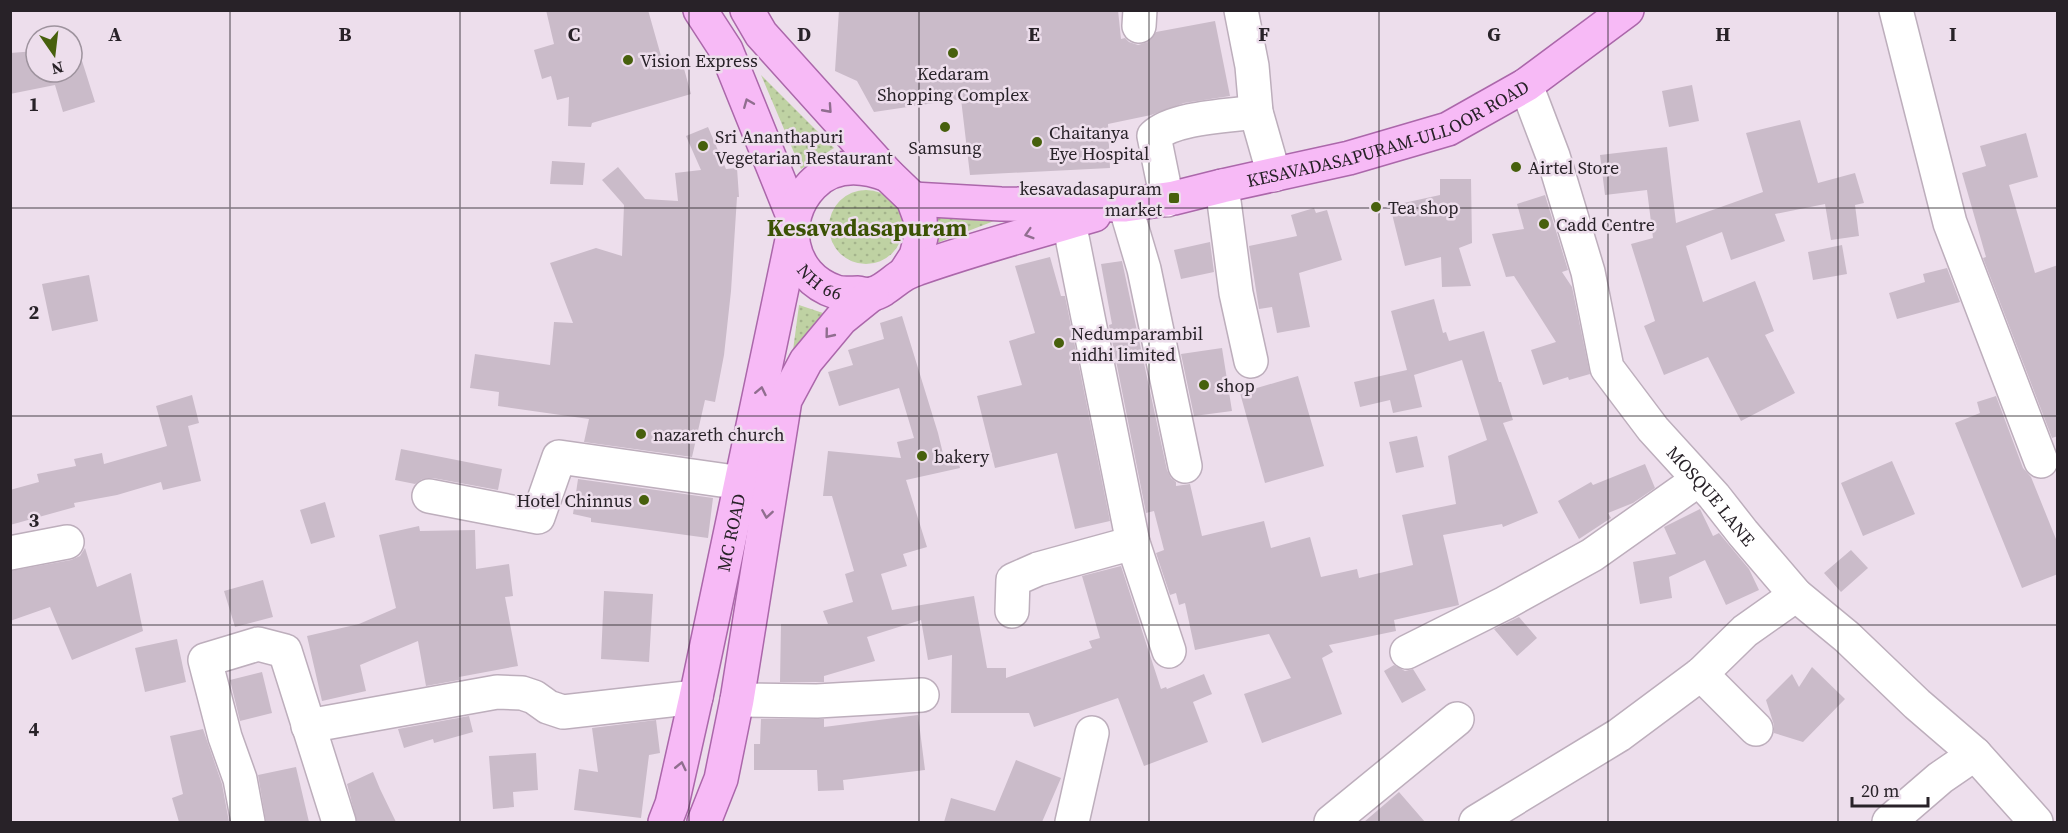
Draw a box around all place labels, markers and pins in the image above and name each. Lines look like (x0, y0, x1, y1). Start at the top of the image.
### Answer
marker: Kedaram Shopping Complex (946, 46, 960, 60)
place label: Vision Express (640, 48, 758, 73)
marker: Vision Express (621, 53, 635, 67)
place label: Kedaram Shopping Complex (877, 61, 1029, 107)
marker: Samsung (938, 120, 952, 134)
place label: Chaitanya Eye Hospital (1049, 120, 1149, 166)
place label: Sri Ananthapuri Vegetarian Restaurant (715, 124, 893, 170)
place label: Samsung (908, 135, 982, 160)
marker: Chaitanya Eye Hospital (1030, 135, 1044, 149)
marker: Sri Ananthapuri Vegetarian Restaurant (696, 139, 710, 153)
place label: Airtel Store (1528, 155, 1619, 180)
marker: Airtel Store (1509, 160, 1523, 174)
place label: kesavadasapuram market (1019, 176, 1162, 222)
marker: kesavadasapuram market (1167, 191, 1181, 205)
place label: Tea shop (1388, 195, 1459, 220)
marker: Tea shop (1369, 200, 1383, 214)
place label: Cadd Centre (1556, 212, 1655, 237)
marker: Cadd Centre (1537, 217, 1551, 231)
place label: Nedumparambil nidhi limited (1071, 321, 1203, 367)
marker: Nedumparambil nidhi limited (1052, 336, 1066, 350)
place label: shop (1216, 373, 1255, 398)
marker: shop (1197, 378, 1211, 392)
place label: nazareth church (653, 422, 785, 447)
marker: nazareth church (634, 427, 648, 441)
place label: bakery (934, 444, 990, 469)
marker: bakery (915, 449, 929, 463)
place label: Hotel Chinnus (516, 488, 632, 513)
marker: Hotel Chinnus (637, 493, 651, 507)

